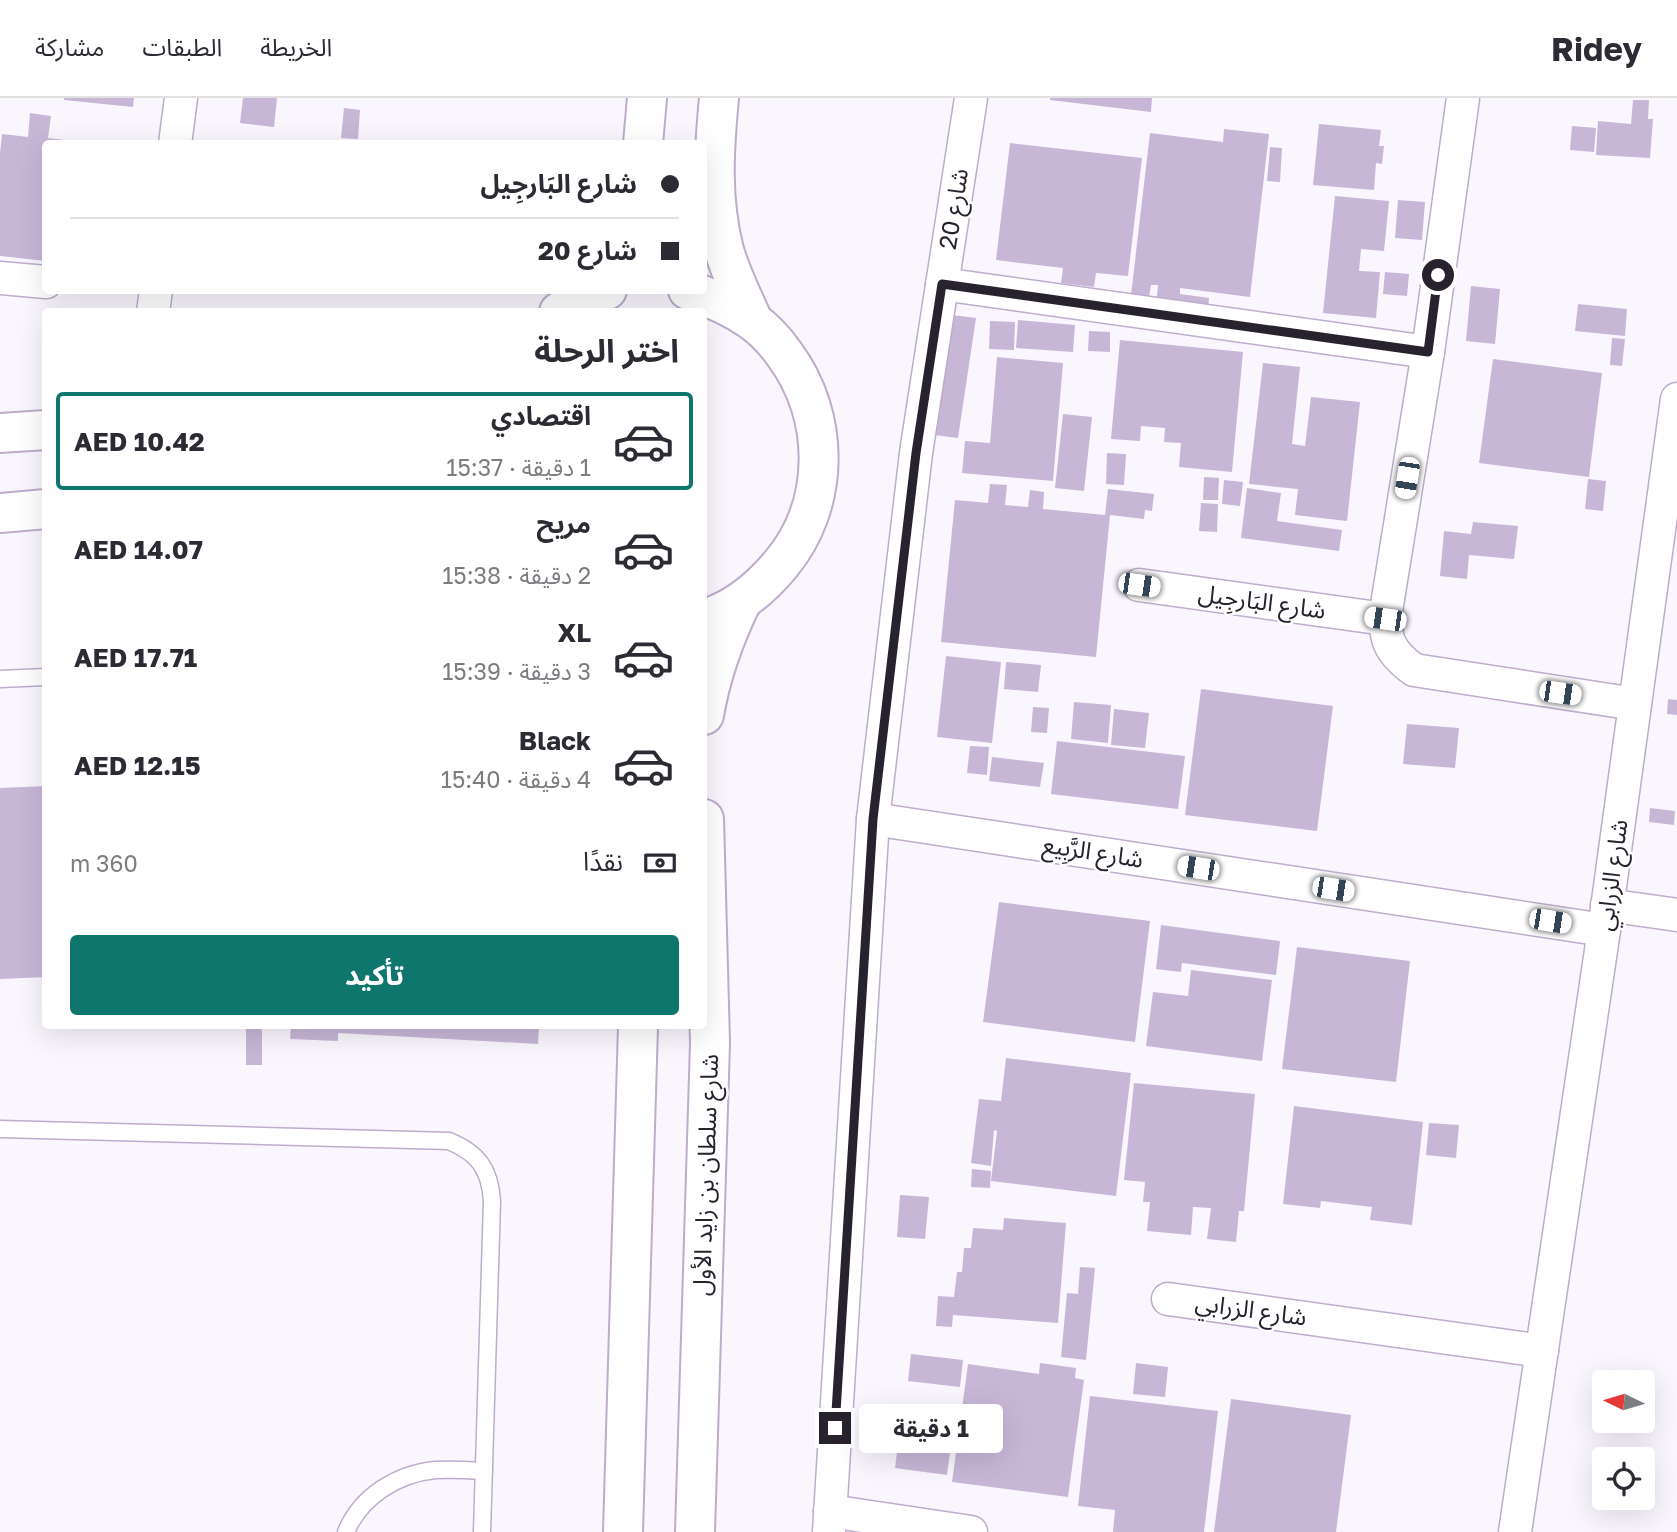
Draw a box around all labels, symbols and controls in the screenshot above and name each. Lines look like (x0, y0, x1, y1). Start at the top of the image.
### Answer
text: Ridey (1551, 29, 1642, 68)
text: مشاركة (35, 32, 104, 61)
text: الطبقات (142, 32, 222, 61)
text: الخريطة (260, 32, 332, 61)
street label: شارع 20 (932, 166, 977, 252)
text: شارع البَارجِيل (481, 168, 637, 199)
text: شارع 20 (538, 235, 637, 266)
route start (1422, 259, 1454, 291)
text: اختر الرحلة (534, 331, 679, 369)
text: اقتصادي (491, 400, 591, 431)
icon: car (612, 410, 675, 473)
text: AED 10.42 (74, 426, 205, 457)
text: 1 دقيقة · 15:37 (446, 453, 591, 481)
car (1394, 456, 1421, 500)
text: مريح (536, 508, 591, 539)
icon: car (612, 518, 675, 581)
text: AED 14.07 (74, 534, 203, 565)
text: 2 دقيقة · 15:38 (442, 561, 591, 589)
car (1117, 572, 1162, 598)
street label: شارع البَارجِيل (1196, 577, 1328, 628)
car (1363, 606, 1408, 632)
text: XL (557, 617, 591, 648)
icon: car (612, 626, 675, 689)
text: AED 17.71 (74, 642, 197, 673)
text: 3 دقيقة · 15:39 (442, 657, 591, 685)
car (1538, 680, 1583, 706)
text: Black (519, 725, 591, 756)
icon: car (612, 734, 675, 797)
text: AED 12.15 (74, 750, 201, 781)
text: 4 دقيقة · 15:40 (441, 765, 591, 793)
street label: شارع الزرابي (1588, 817, 1638, 933)
street label: شارع الرَّبِيع (1040, 828, 1146, 877)
icon: cash (641, 844, 679, 882)
text: نقدًا (583, 846, 623, 877)
text: 360 m (70, 849, 138, 877)
car (1176, 854, 1221, 882)
car (1311, 875, 1356, 903)
car (1528, 907, 1573, 935)
button: تأكيد (70, 935, 679, 1015)
street label: شارع سلطان بن زايد الأول (686, 1053, 727, 1297)
street label: شارع الزرابي (1193, 1286, 1309, 1336)
north arrow (1592, 1370, 1656, 1433)
map controls (1592, 1370, 1655, 1510)
callout: 1 دقيقة (860, 1404, 1003, 1452)
route end (819, 1412, 851, 1444)
text: 1 دقيقة (893, 1414, 969, 1442)
button: locate (1592, 1447, 1655, 1510)

